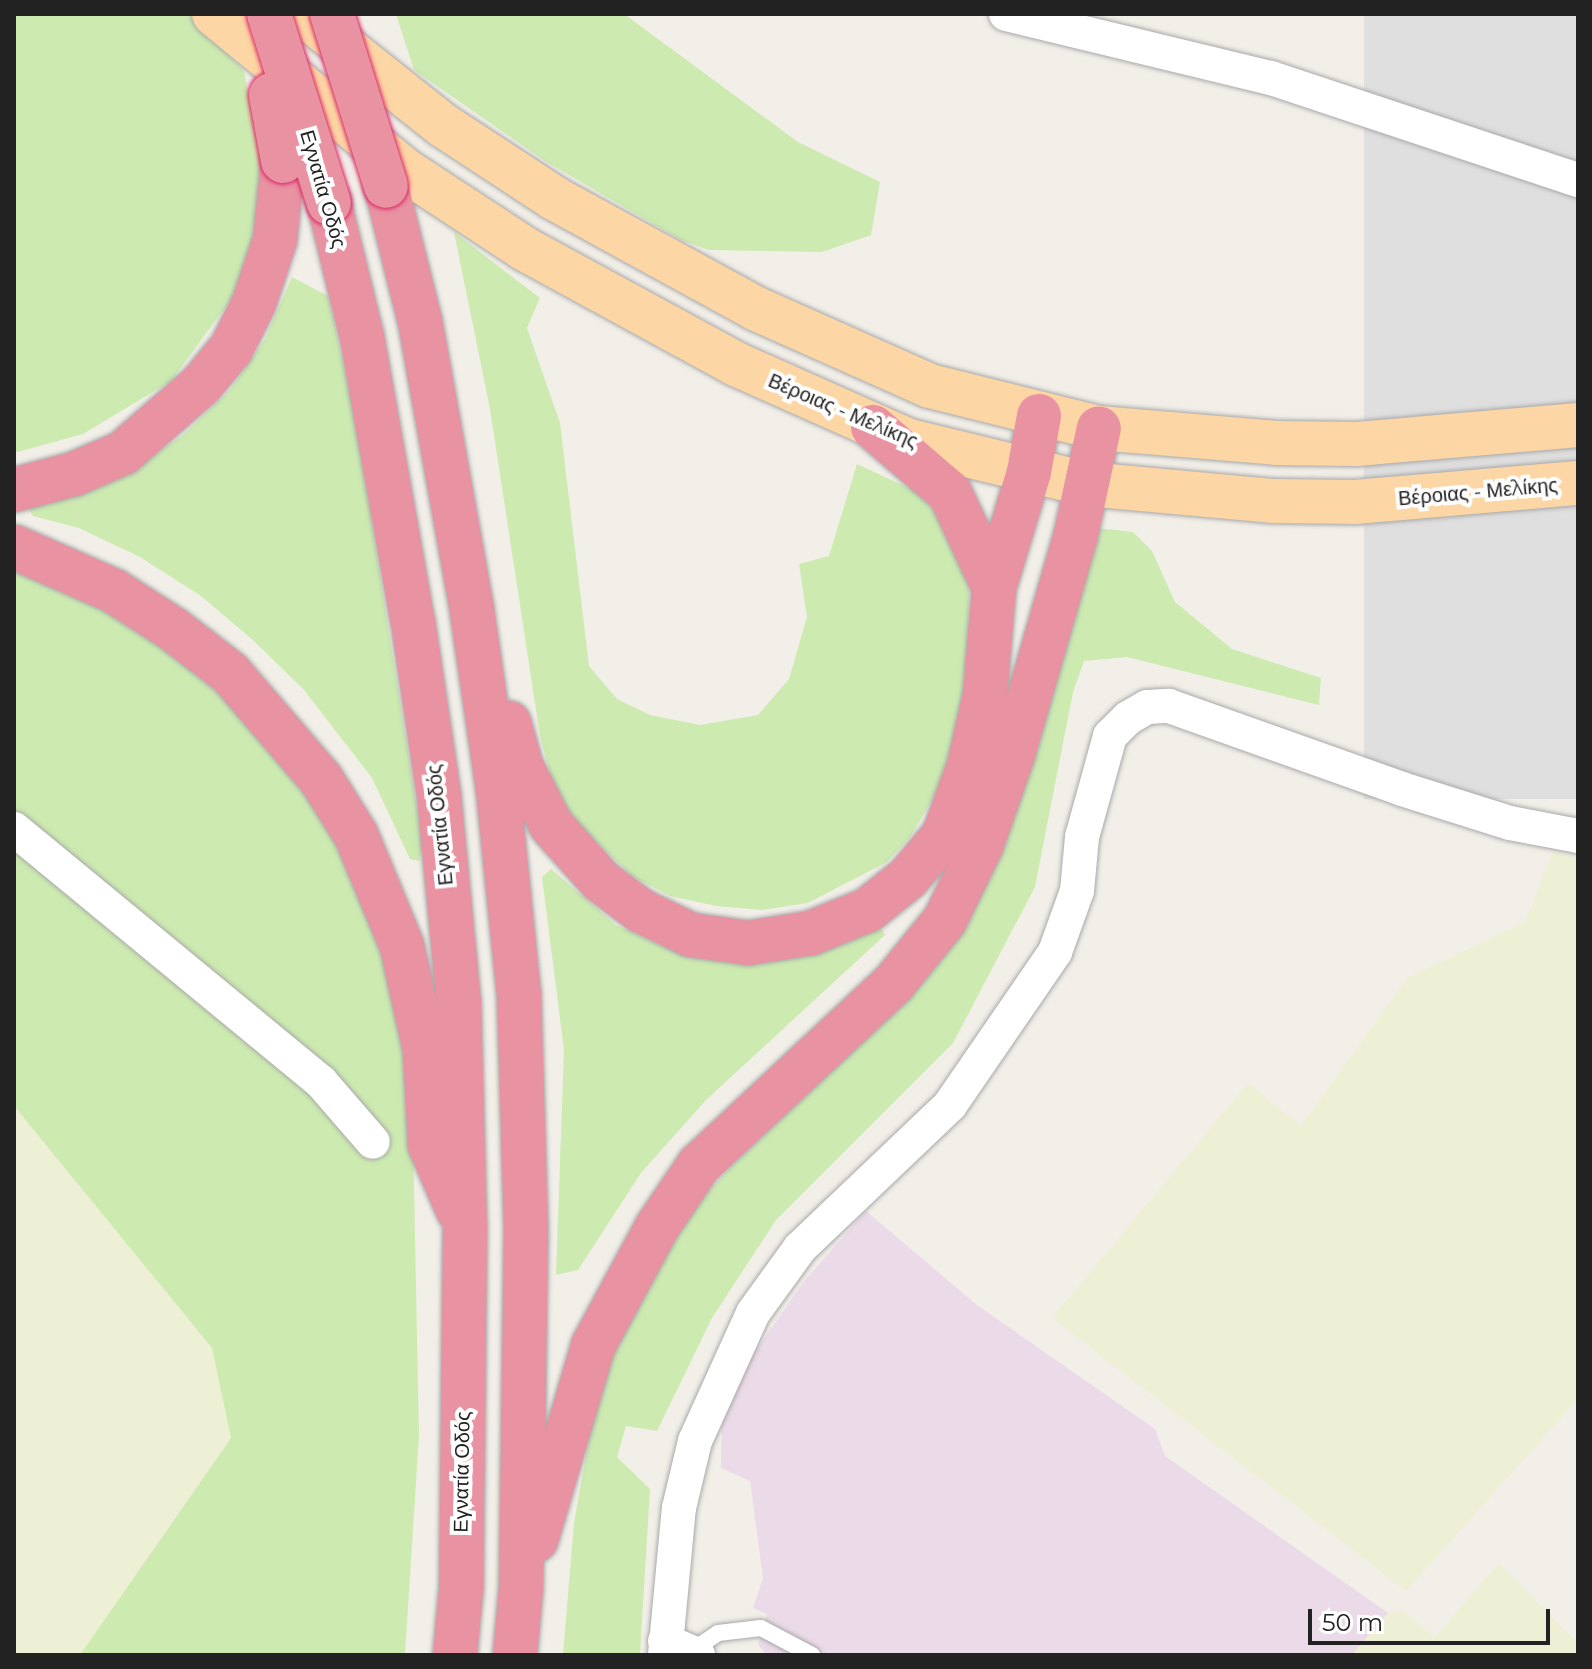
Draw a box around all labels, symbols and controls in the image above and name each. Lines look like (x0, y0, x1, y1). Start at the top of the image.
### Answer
street label: Εγνατία Οδός (295, 127, 351, 251)
street label: Βέροιας - Μελίκης (765, 369, 921, 453)
street label: Βέροιας - Μελίκης (1397, 473, 1559, 511)
street label: Εγνατία Οδός (422, 763, 458, 887)
street label: Εγνατία Οδός (449, 1411, 475, 1533)
scale bar (1312, 1593, 1554, 1643)
text: 50 m (1322, 1608, 1383, 1637)

